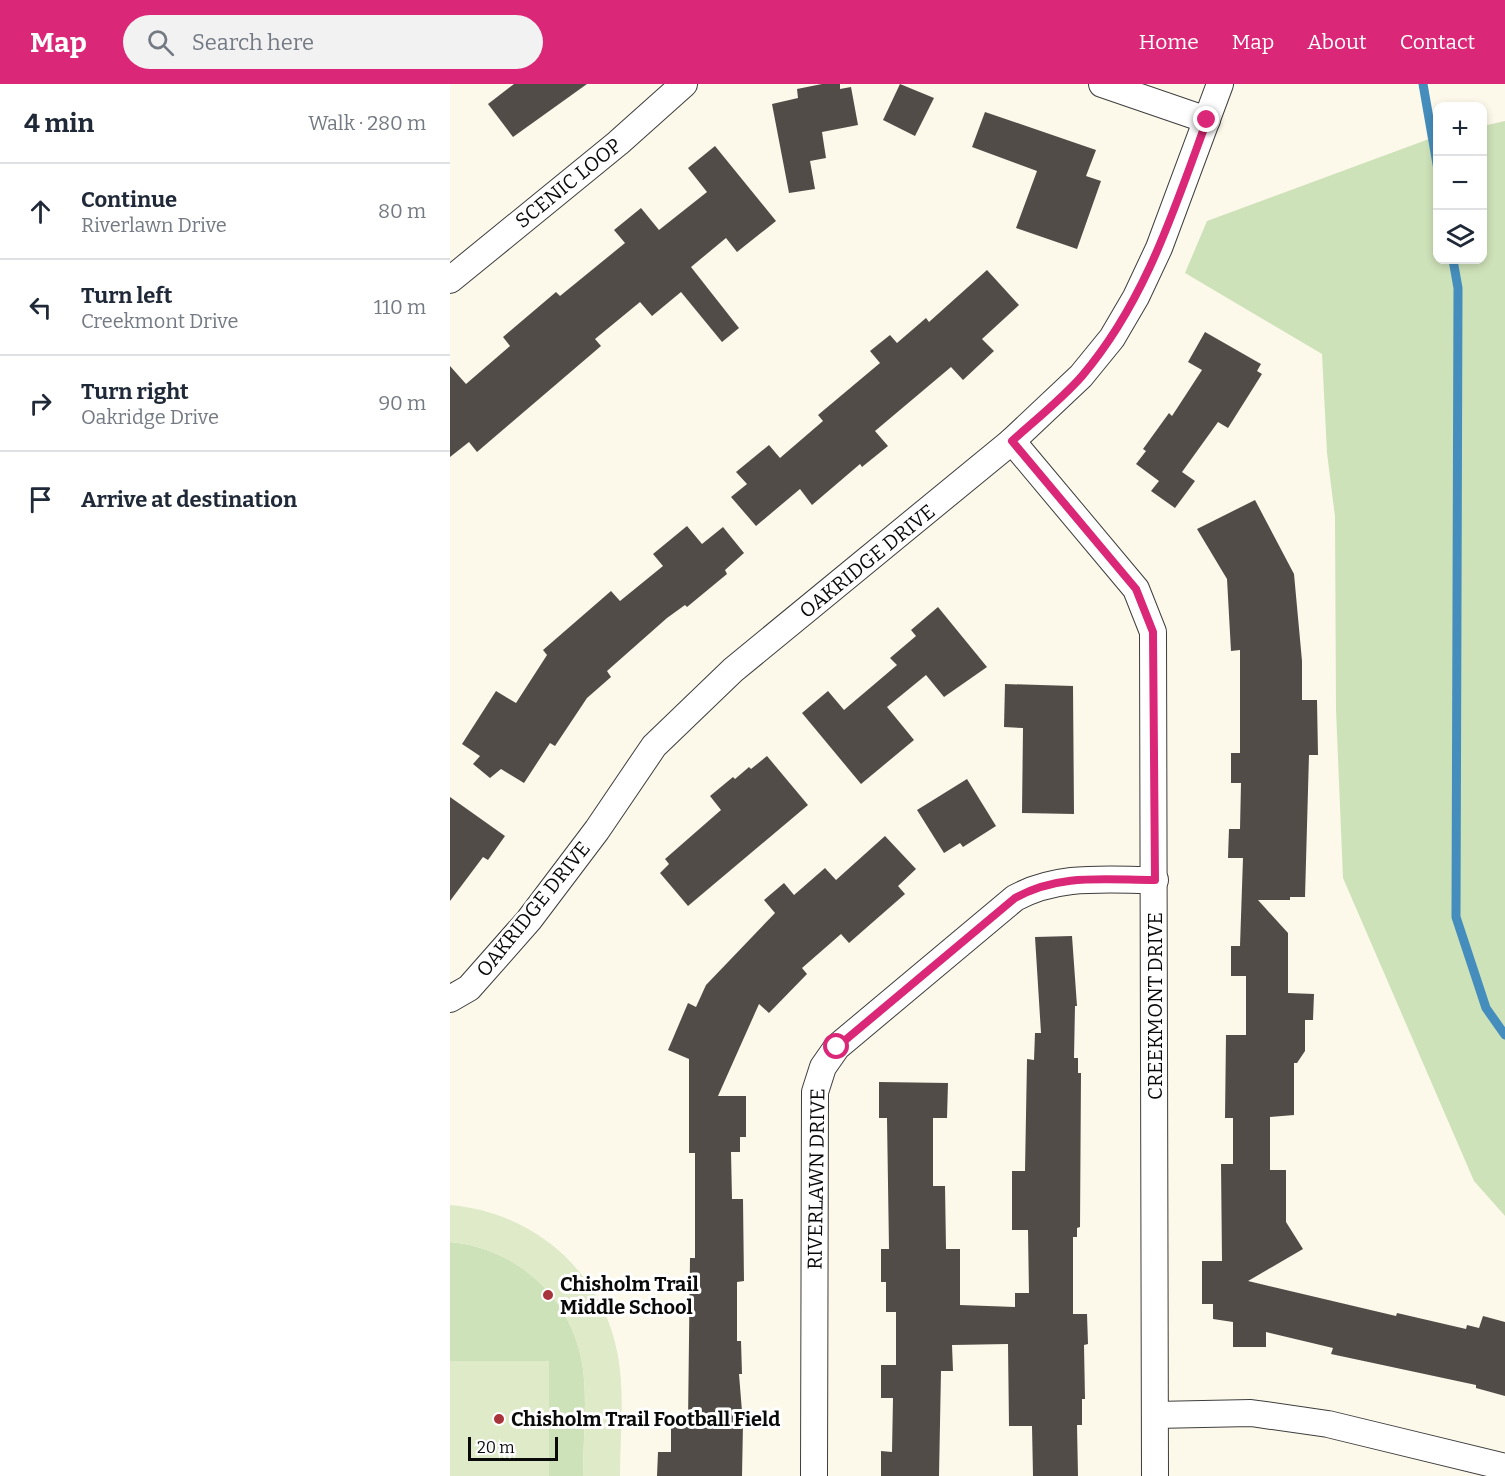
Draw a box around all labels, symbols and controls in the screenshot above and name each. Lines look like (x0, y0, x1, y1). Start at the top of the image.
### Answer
search box (123, 15, 543, 69)
text: Map (30, 26, 87, 59)
icon: search (144, 26, 177, 59)
text: Search here (192, 29, 314, 56)
text: Home (1139, 29, 1199, 55)
text: Map (1232, 29, 1274, 55)
text: About (1307, 29, 1367, 55)
text: Contact (1400, 29, 1475, 55)
map controls (1433, 102, 1487, 264)
button: + (1433, 102, 1487, 156)
route end (1193, 106, 1219, 132)
text: 4 min (24, 108, 94, 139)
text: Walk · 280 m (308, 111, 426, 135)
street label: SCENIC LOOP (510, 133, 626, 233)
button: − (1433, 156, 1487, 210)
text: Continue (81, 186, 177, 213)
icon: ahead (24, 195, 57, 228)
text: 80 m (378, 199, 426, 223)
button: layers (1433, 210, 1487, 264)
text: Riverlawn Drive (81, 213, 227, 237)
text: Turn left (81, 282, 173, 309)
icon: left (24, 291, 57, 324)
text: 110 m (374, 295, 426, 319)
text: Creekmont Drive (81, 309, 238, 333)
text: Turn right (81, 378, 189, 405)
icon: right (24, 387, 57, 420)
text: 90 m (378, 391, 426, 415)
text: Oakridge Drive (81, 405, 219, 429)
icon: arrive (24, 483, 57, 516)
text: Arrive at destination (81, 486, 297, 513)
street label: OAKRIDGE DRIVE (795, 499, 939, 623)
street label: OAKRIDGE DRIVE (471, 837, 595, 981)
street label: CREEKMONT DRIVE (1143, 912, 1167, 1100)
route start (823, 1033, 849, 1059)
street label: RIVERLAWN DRIVE (802, 1088, 830, 1270)
place label: Chisholm Trail Middle School (560, 1272, 699, 1319)
marker: Chisholm Trail Middle School (541, 1288, 555, 1302)
place label: Chisholm Trail Football Field (511, 1407, 780, 1431)
marker: Chisholm Trail Football Field (492, 1412, 506, 1426)
scale bar (468, 1434, 558, 1462)
text: 20 m (477, 1438, 514, 1457)

